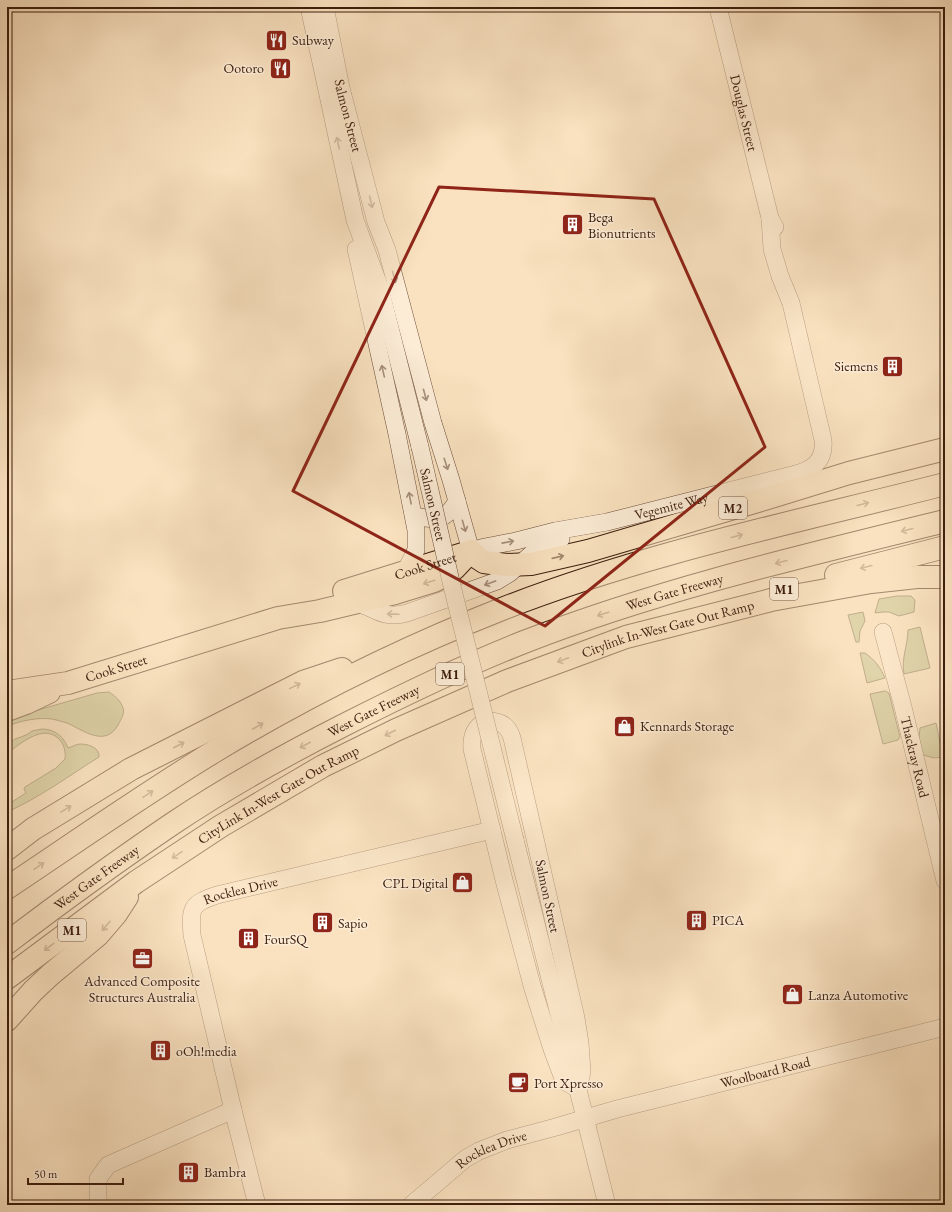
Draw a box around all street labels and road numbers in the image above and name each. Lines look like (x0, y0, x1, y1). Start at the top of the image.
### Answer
street label: Douglas Street (726, 73, 762, 153)
street label: Salmon Street (330, 78, 366, 154)
street label: Salmon Street (416, 466, 450, 543)
street label: Vegemite Way (632, 488, 711, 524)
road number: M2 (719, 497, 747, 519)
street label: Cook Street (392, 547, 459, 584)
street label: West Gate Freeway (623, 569, 726, 615)
road number: M1 (770, 578, 798, 600)
street label: Citylink In-West Gate Out Ramp (579, 596, 756, 662)
street label: Cook Street (83, 650, 150, 686)
road number: M1 (436, 663, 464, 685)
street label: West Gate Freeway (324, 680, 423, 741)
street label: Thackray Road (897, 715, 934, 800)
street label: CityLink In-West Gate Out Ramp (194, 741, 362, 848)
street label: West Gate Freeway (50, 840, 143, 914)
street label: Salmon Street (531, 858, 565, 935)
street label: Rocklea Drive (200, 872, 280, 908)
road number: M1 (58, 919, 86, 941)
street label: Woolboard Road (718, 1052, 813, 1092)
street label: Rocklea Drive (451, 1126, 529, 1172)

